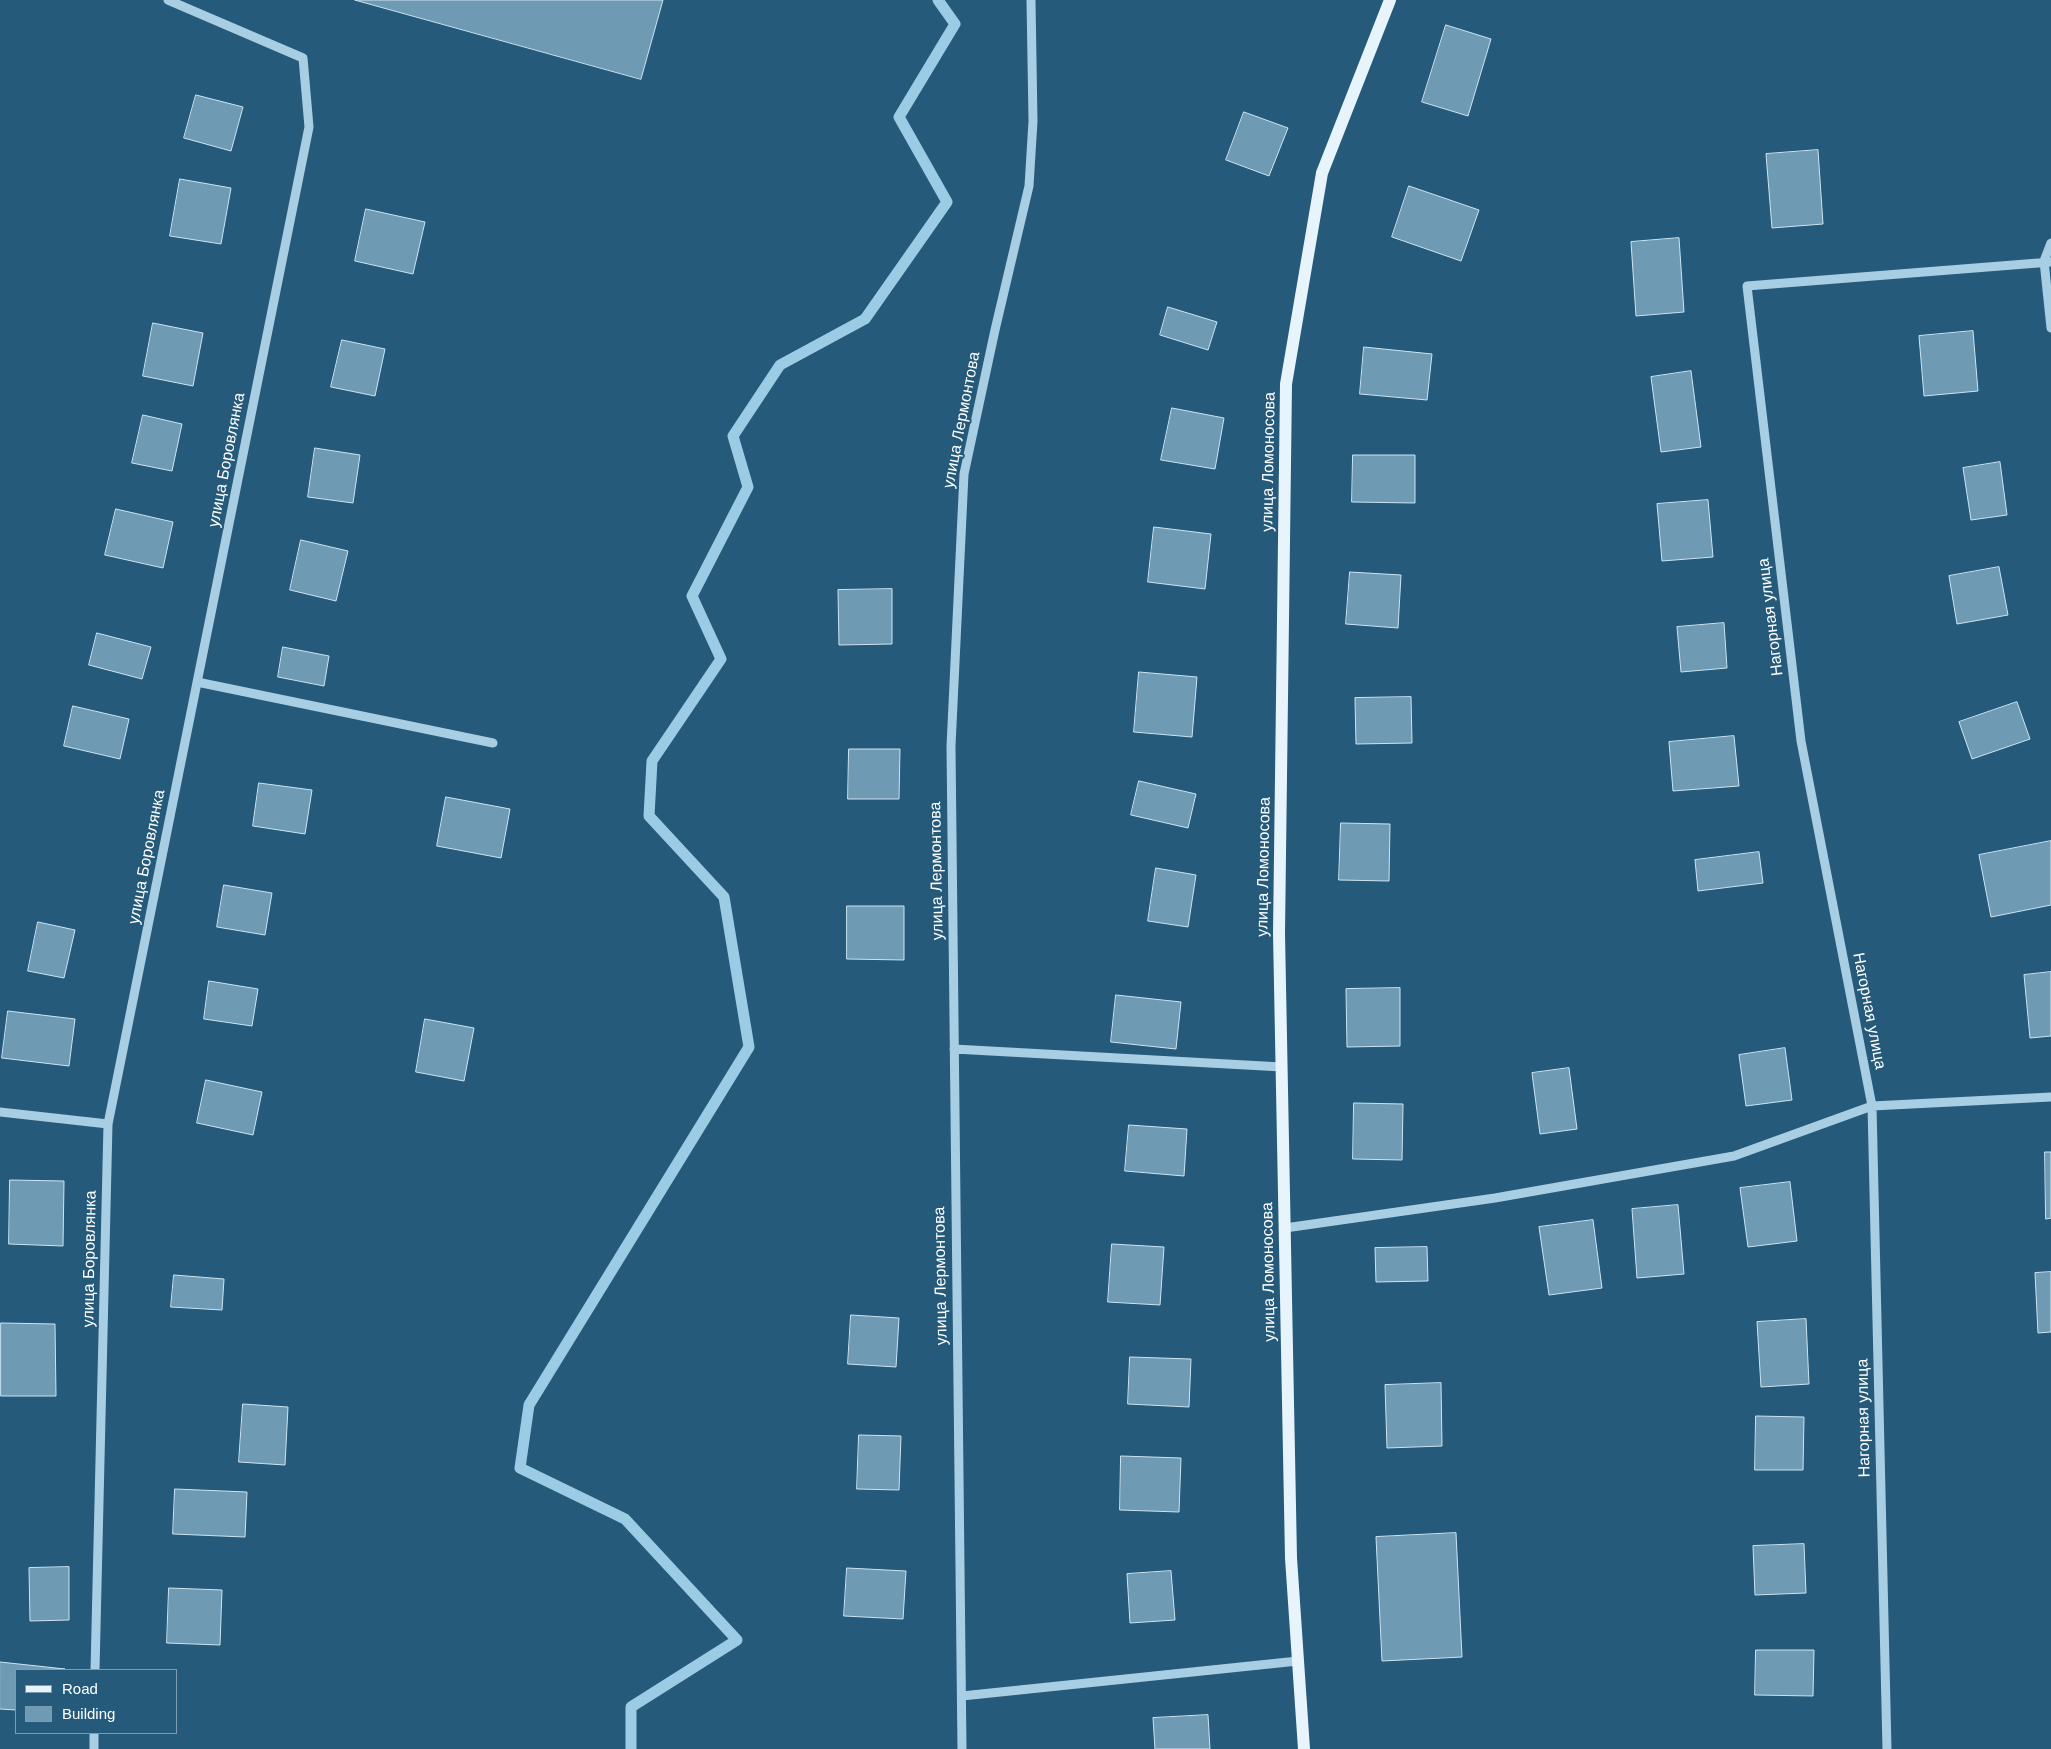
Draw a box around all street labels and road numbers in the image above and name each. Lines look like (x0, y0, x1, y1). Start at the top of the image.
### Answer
street label: улица Лермонтова (939, 350, 985, 490)
street label: улица Боровлянка (205, 391, 249, 529)
street label: улица Ломоносова (1258, 392, 1280, 532)
street label: Нагорная улица (1754, 557, 1788, 677)
street label: улица Боровлянка (125, 788, 169, 926)
street label: улица Ломоносова (1253, 797, 1275, 937)
street label: улица Лермонтова (926, 801, 948, 941)
street label: Нагорная улица (1848, 951, 1890, 1071)
street label: улица Боровлянка (79, 1190, 101, 1328)
street label: улица Ломоносова (1258, 1202, 1280, 1342)
street label: улица Лермонтова (930, 1206, 952, 1346)
street label: Нагорная улица (1853, 1359, 1875, 1477)

